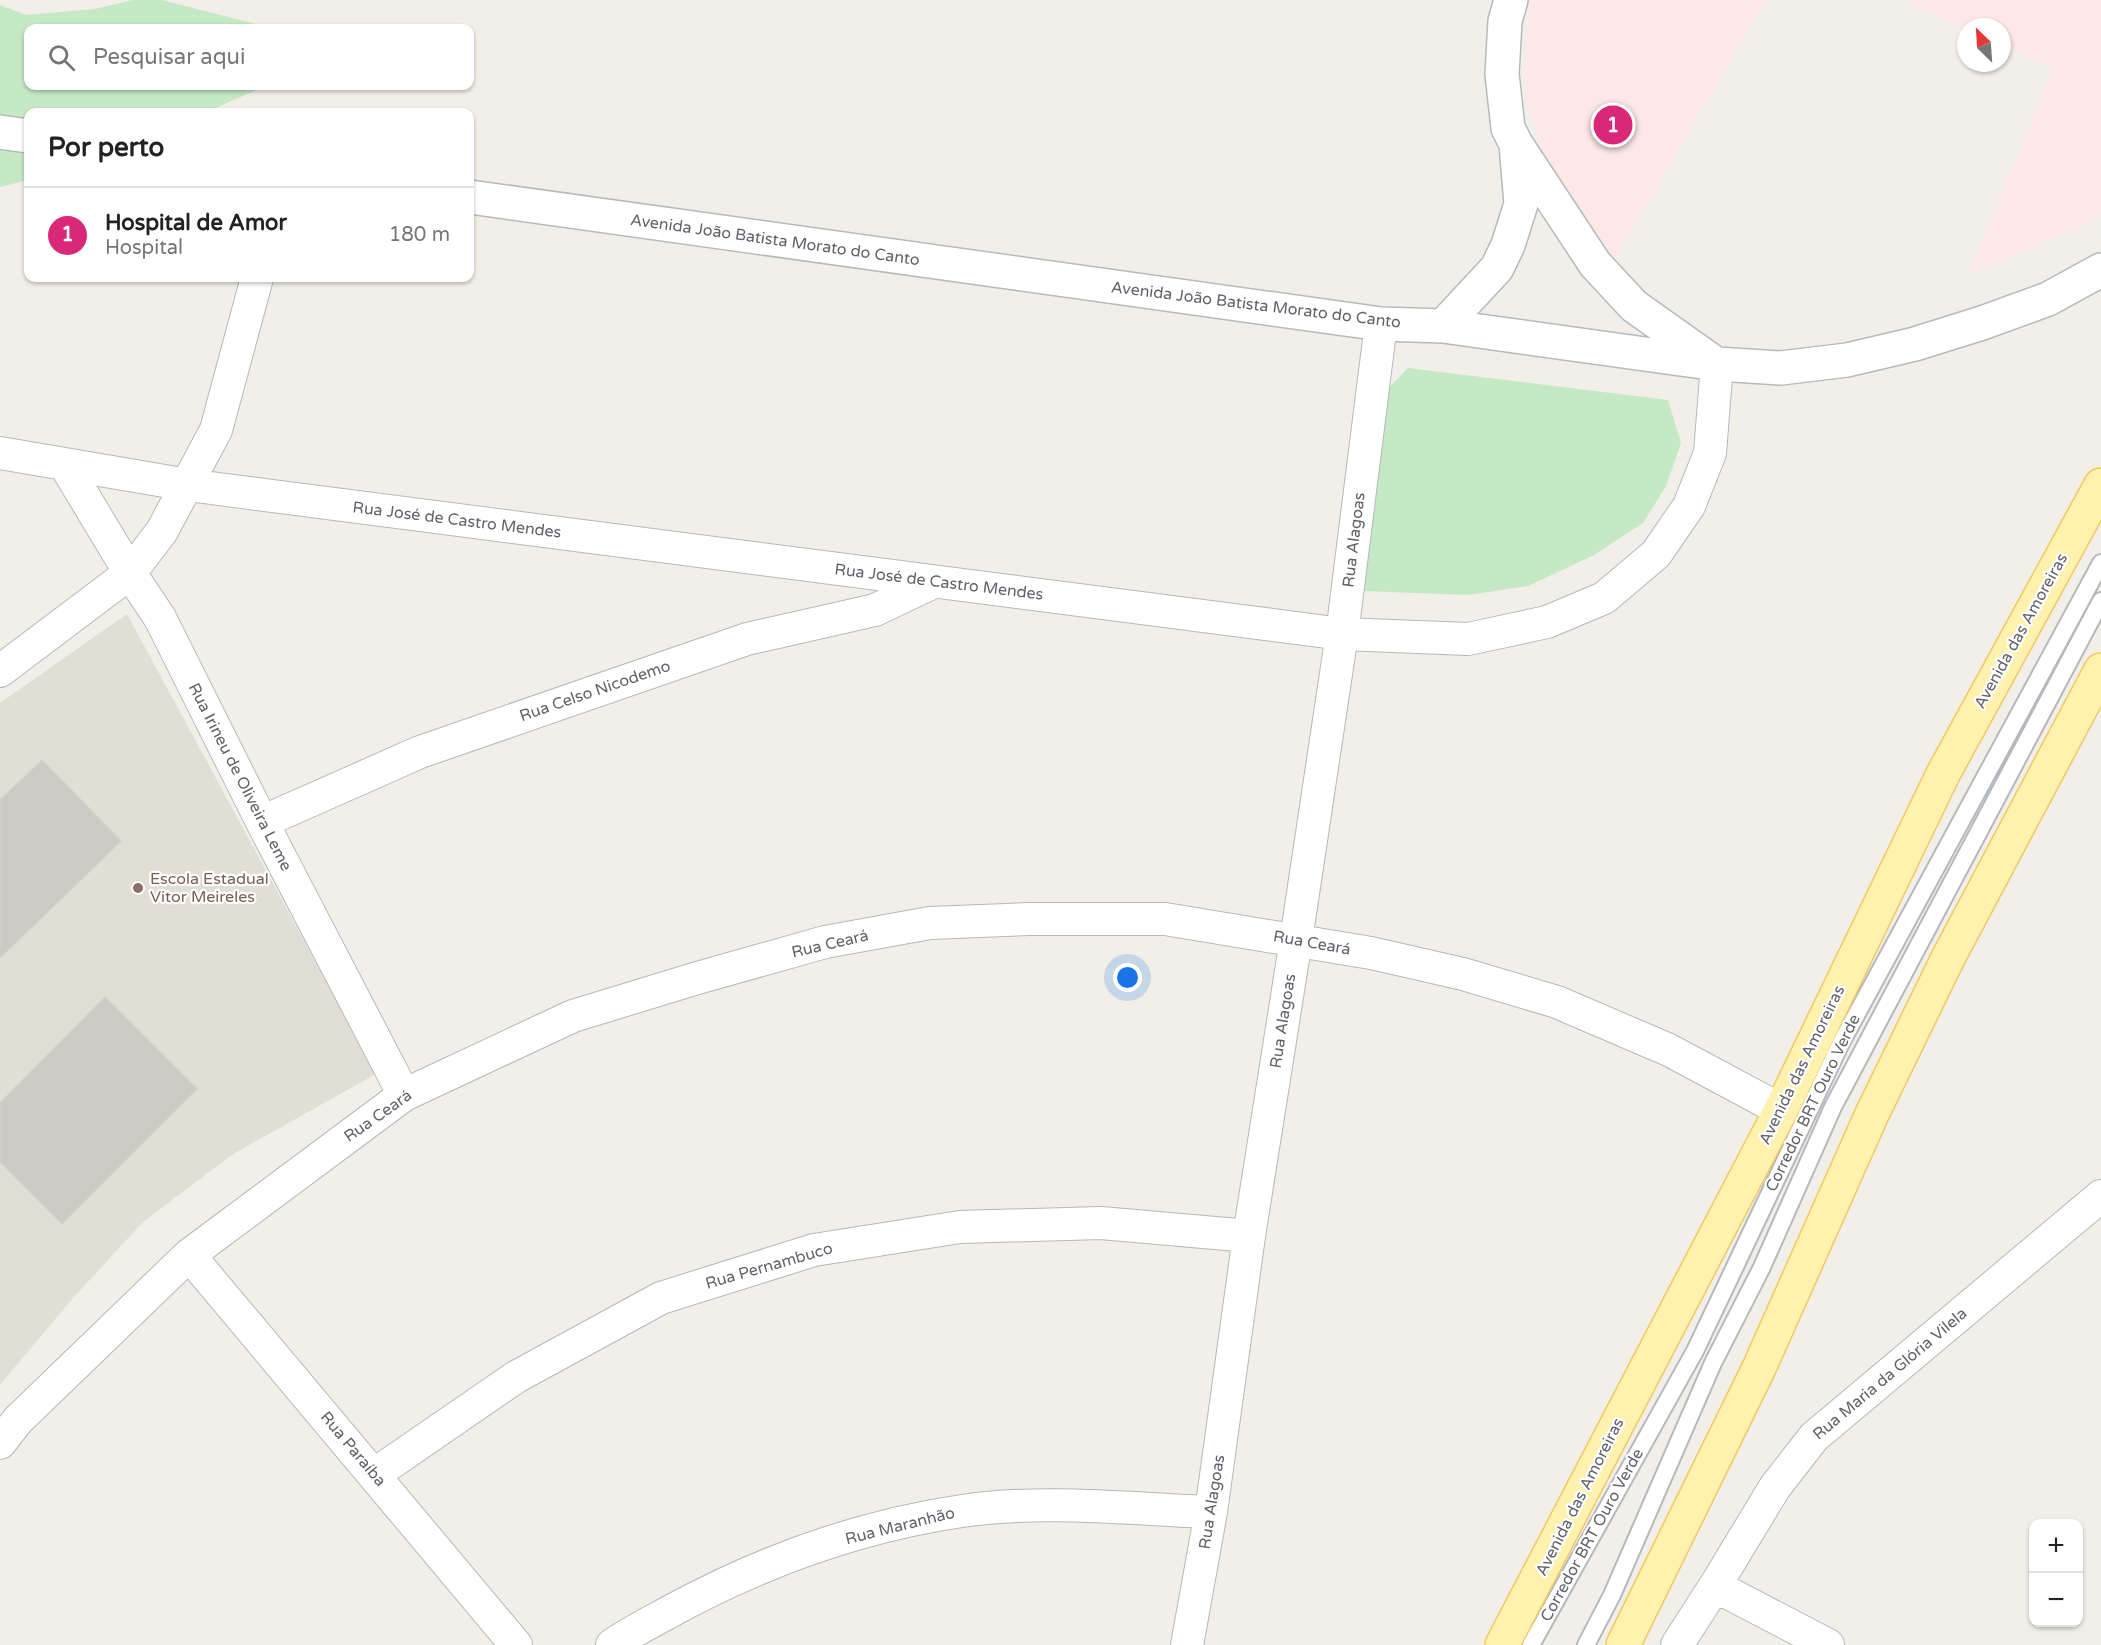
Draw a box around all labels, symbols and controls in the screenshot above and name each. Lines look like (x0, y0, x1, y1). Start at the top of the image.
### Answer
north arrow (1957, 18, 2011, 72)
search box (24, 24, 474, 90)
icon: search (45, 41, 78, 74)
text: Pesquisar aqui (93, 44, 245, 70)
pin: 1 (1594, 102, 1632, 148)
text: Por perto (48, 132, 164, 163)
text: Hospital de Amor (105, 210, 287, 236)
street label: Avenida João Batista Morato do Canto (629, 210, 921, 270)
text: 1 (61, 223, 74, 247)
text: 180 m (389, 223, 450, 247)
text: Hospital (105, 236, 183, 260)
street label: Avenida João Batista Morato do Canto (1110, 277, 1402, 333)
street label: Rua Alagoas (1338, 491, 1370, 589)
street label: Rua José de Castro Mendes (351, 497, 563, 543)
street label: Avenida das Amoreiras (1970, 550, 2072, 712)
street label: Rua José de Castro Mendes (833, 559, 1045, 605)
street label: Rua Celso Nicodemo (517, 656, 673, 726)
street label: Rua Irineu de Oliveira Leme (184, 680, 296, 874)
place label: Escola Estadual Vitor Meireles (150, 869, 269, 907)
marker: Escola Estadual Vitor Meireles (131, 881, 145, 895)
street label: Rua Ceará (790, 925, 870, 963)
street label: Rua Ceará (1272, 926, 1352, 960)
your location (1113, 963, 1142, 992)
street label: Rua Alagoas (1266, 972, 1300, 1070)
street label: Avenida das Amoreiras (1755, 982, 1849, 1148)
street label: Corredor BRT Ouro Verde (1761, 1011, 1865, 1195)
street label: Rua Ceará (340, 1085, 416, 1147)
street label: Rua Pernambuco (703, 1238, 835, 1294)
street label: Rua Maria da Glória Vilela (1809, 1304, 1971, 1444)
street label: Rua Paraíba (316, 1407, 390, 1491)
street label: Avenida das Amoreiras (1531, 1415, 1629, 1579)
street label: Corredor BRT Ouro Verde (1536, 1445, 1648, 1625)
street label: Rua Alagoas (1195, 1453, 1229, 1551)
street label: Rua Maranhão (843, 1503, 957, 1549)
map controls (2029, 1519, 2083, 1627)
button: + (2029, 1519, 2083, 1573)
button: − (2029, 1573, 2083, 1627)

